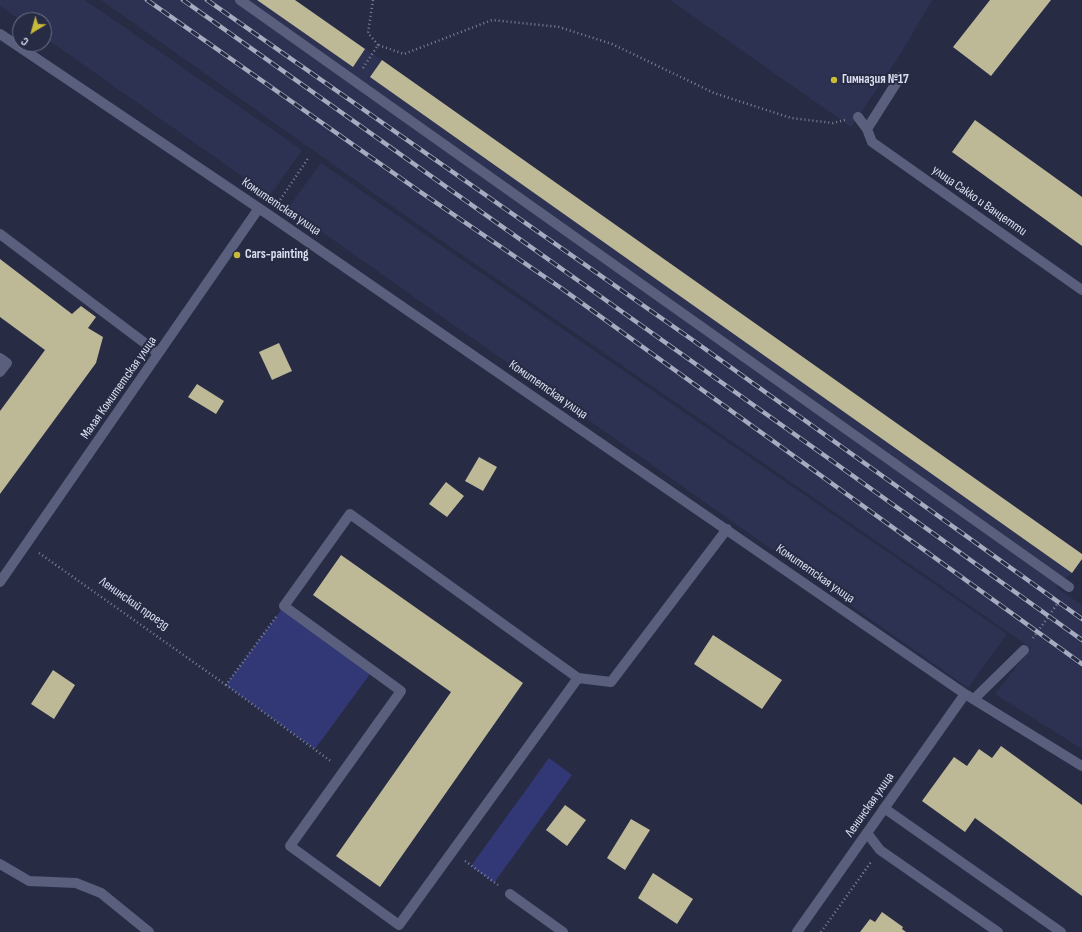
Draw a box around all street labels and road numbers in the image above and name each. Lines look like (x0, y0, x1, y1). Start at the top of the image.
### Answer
street label: улица Сакко и Ванцетти (929, 162, 1029, 240)
street label: Комитетская улица (238, 175, 324, 239)
street label: Малая Комитетская улица (78, 334, 160, 442)
street label: Комитетская улица (506, 357, 590, 423)
street label: Комитетская улица (773, 541, 857, 607)
street label: Ленинский проезд (96, 574, 172, 634)
street label: Ленинская улица (842, 770, 898, 840)

